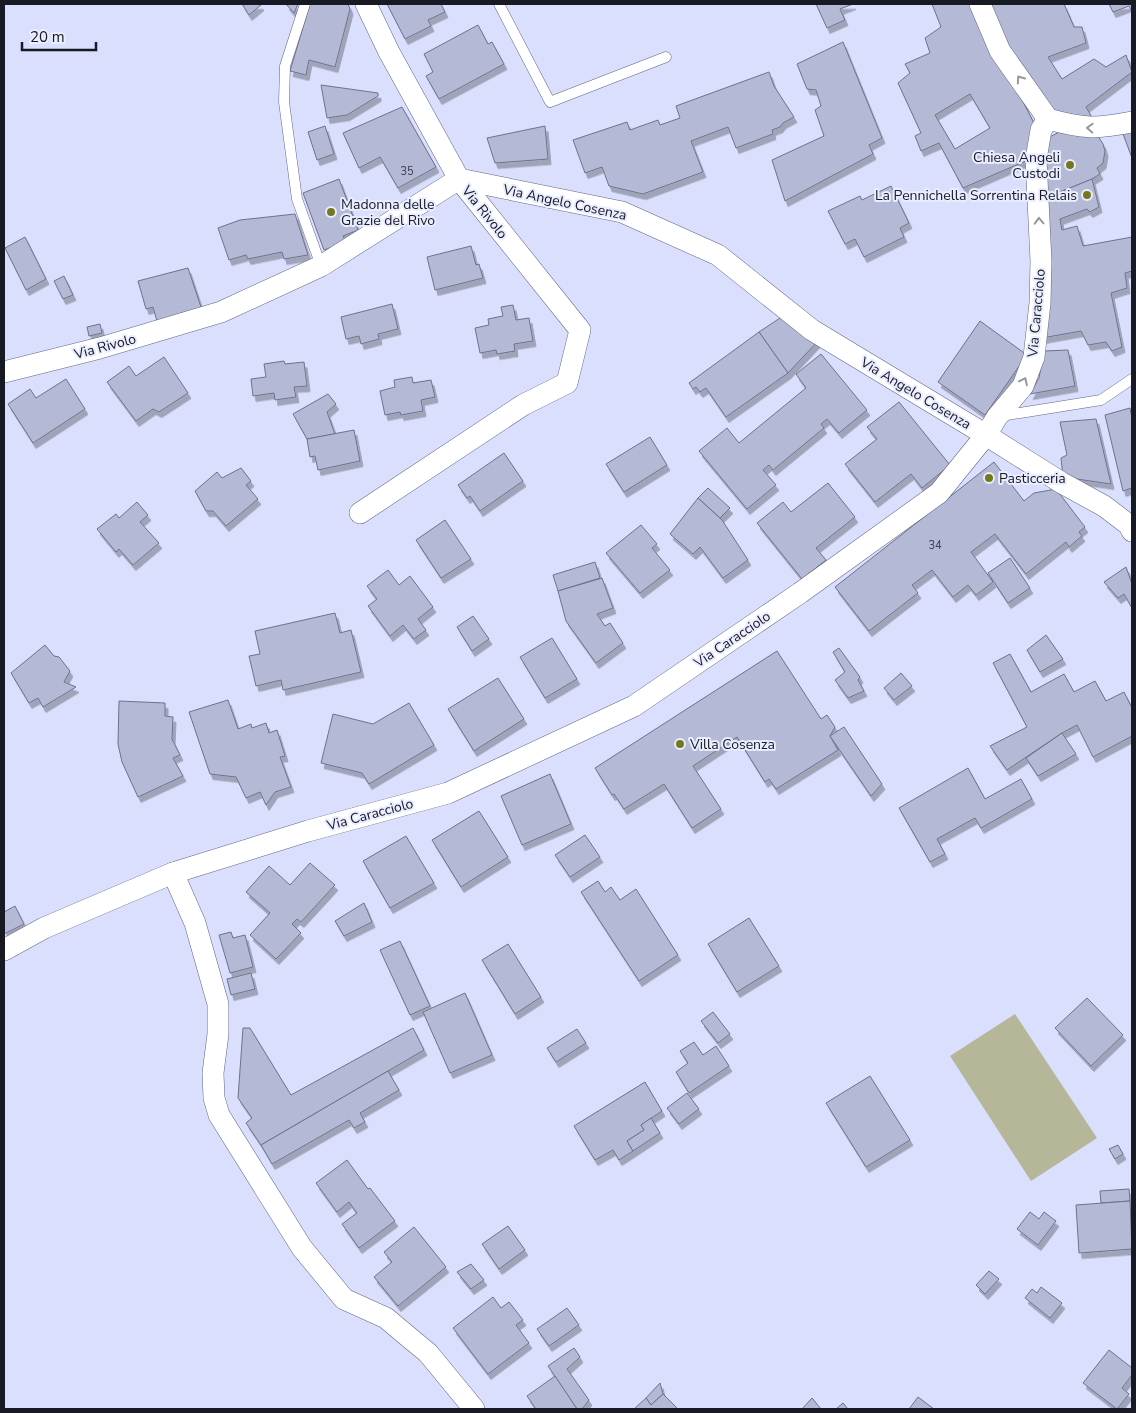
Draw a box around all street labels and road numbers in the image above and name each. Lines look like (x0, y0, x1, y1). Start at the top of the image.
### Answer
street label: Via Angelo Cosenza (500, 180, 628, 225)
street label: Via Rivolo (457, 181, 512, 243)
street label: Via Caracciolo (1023, 268, 1050, 359)
street label: Via Rivolo (71, 329, 138, 364)
street label: Via Angelo Cosenza (856, 352, 975, 434)
street label: Via Caracciolo (689, 607, 774, 673)
street label: Via Caracciolo (324, 794, 416, 835)

